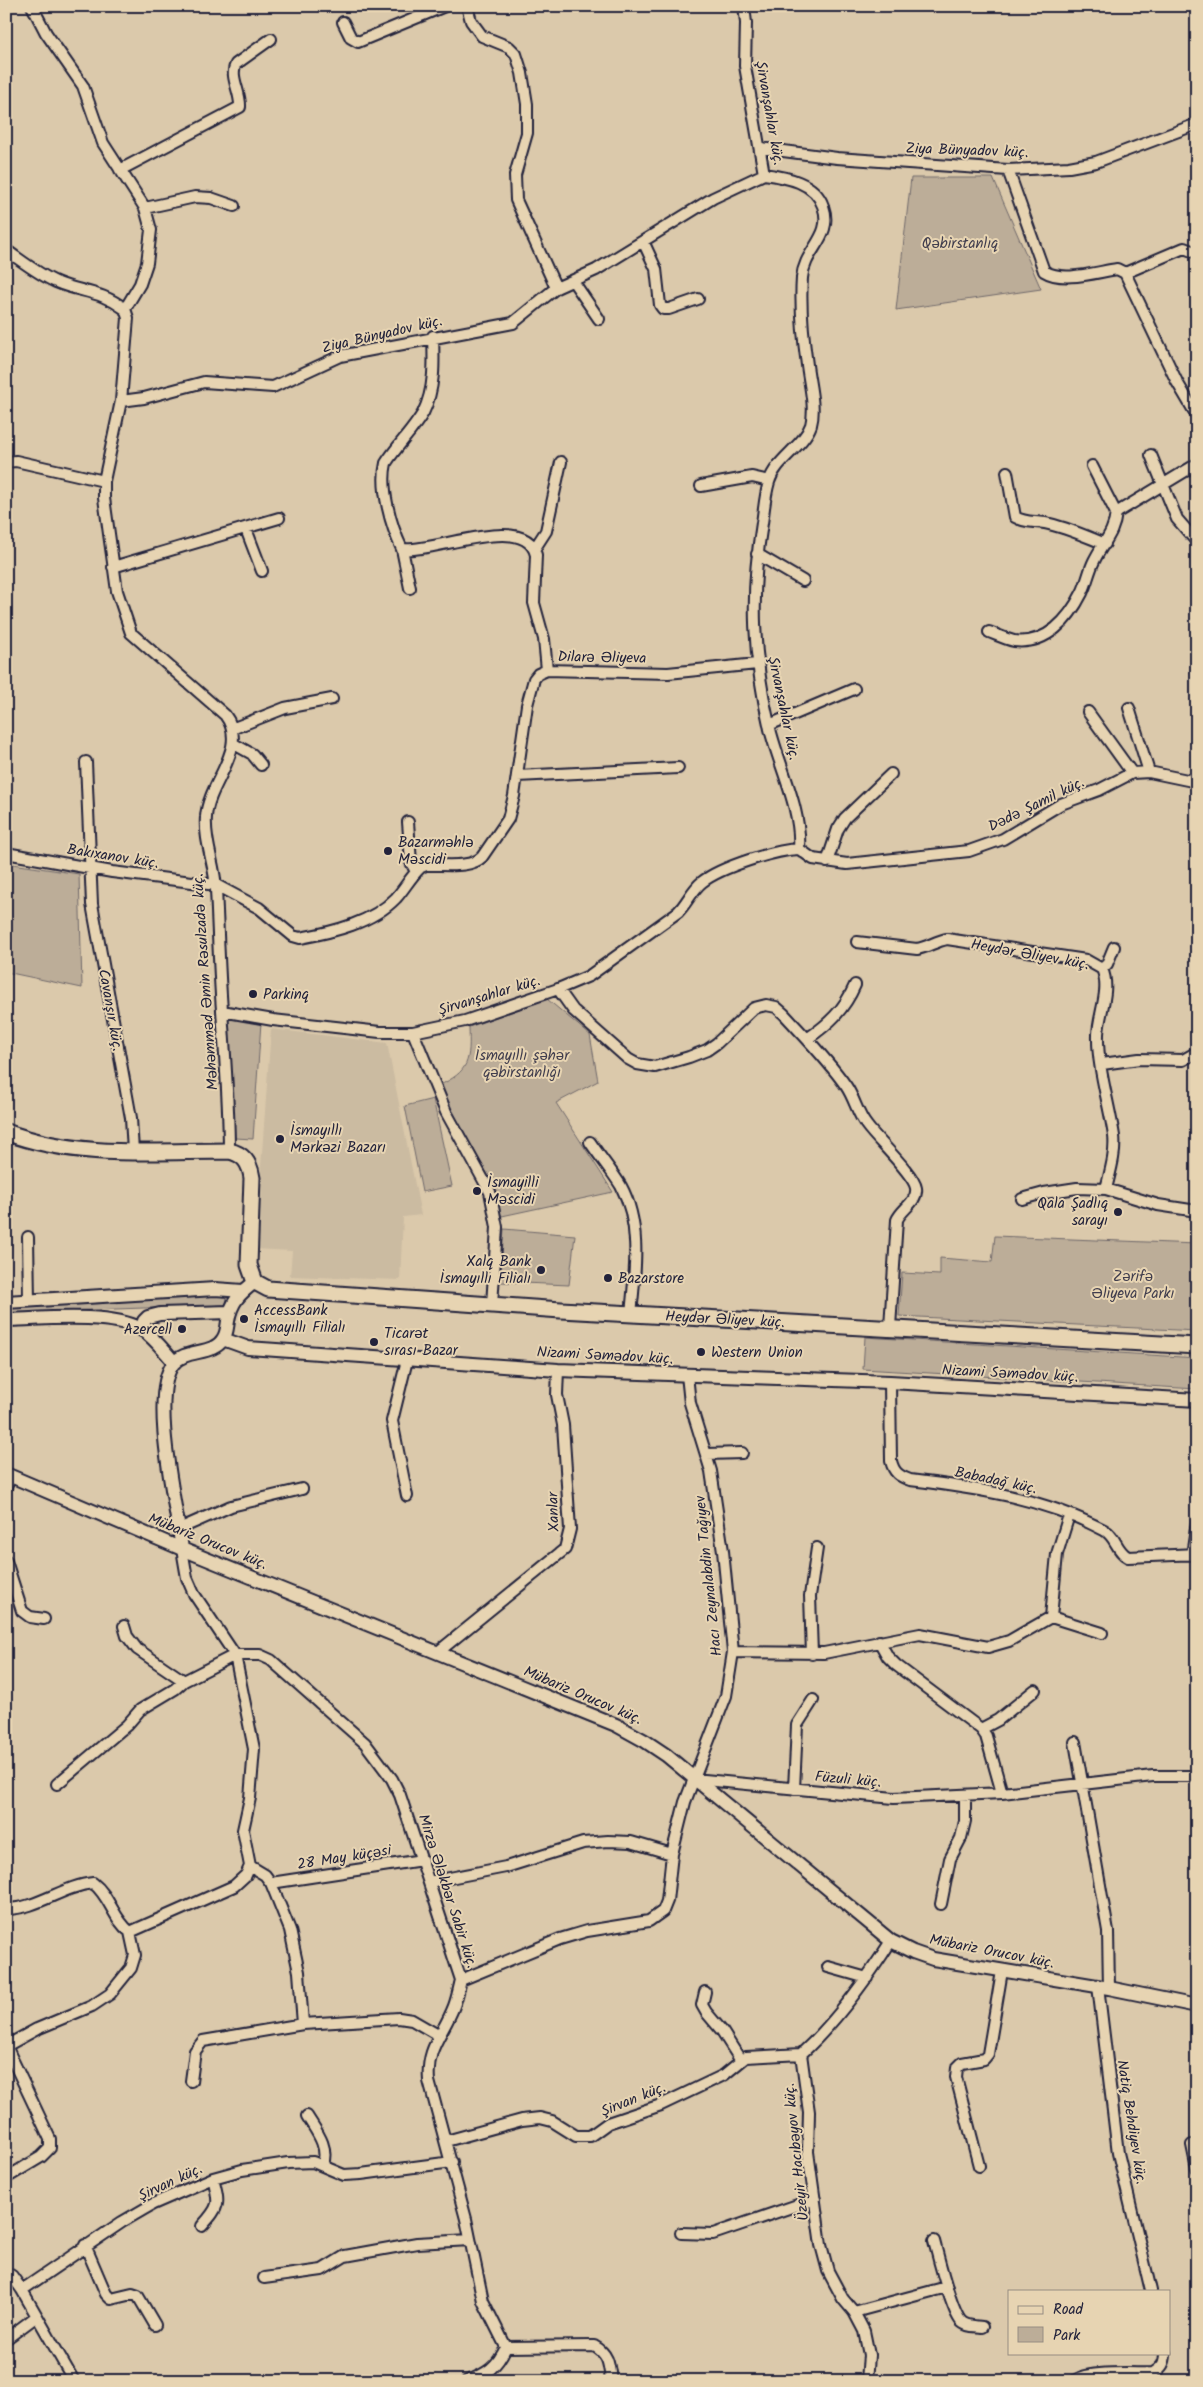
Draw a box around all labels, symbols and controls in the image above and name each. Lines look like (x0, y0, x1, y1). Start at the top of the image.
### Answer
street label: Şirvanşahlar küç. (748, 59, 790, 167)
street label: Ziya Bünyadov küç. (905, 137, 1029, 165)
park label: Qəbirstanlıq (922, 232, 998, 256)
street label: Ziya Bünyadov küç. (320, 309, 445, 360)
street label: Dilarə Əliyeva (557, 645, 647, 671)
street label: Şirvanşahlar küç. (760, 654, 806, 762)
street label: Dədə Şamil küç. (984, 771, 1089, 839)
place label: Bazarməhlə Məscidi (398, 831, 474, 872)
street label: Bakıxanov küç. (65, 838, 160, 876)
marker: Bazarməhlə Məscidi (382, 845, 394, 857)
street label: Məhəmməd Əmin Rəsulzadə küç. (186, 873, 226, 1091)
street label: Heydər Əliyev küç. (969, 933, 1091, 977)
street label: Cavanşır küç. (91, 967, 129, 1053)
street label: Şirvanşahlar küç. (435, 969, 543, 1023)
place label: Parkinq (263, 983, 309, 1007)
marker: Parkinq (247, 988, 259, 1000)
park label: İsmayıllı şəhər qəbirstanlığı (475, 1044, 570, 1085)
place label: İsmayıllı Mərkəzi Bazarı (290, 1119, 386, 1160)
marker: İsmayıllı Mərkəzi Bazarı (274, 1133, 286, 1145)
place label: İsmayilli Məscidi (487, 1171, 540, 1212)
marker: İsmayilli Məscidi (471, 1185, 483, 1197)
place label: Qala Şadlıq sarayı (1037, 1192, 1108, 1233)
marker: Qala Şadlıq sarayı (1112, 1206, 1124, 1218)
place label: Xalq Bank İsmayıllı Filialı (440, 1250, 532, 1291)
marker: Xalq Bank İsmayıllı Filialı (535, 1264, 547, 1276)
park label: Zərifə Əliyeva Parkı (1092, 1265, 1174, 1306)
place label: Bazarstore (618, 1267, 684, 1291)
marker: Bazarstore (602, 1272, 614, 1284)
place label: AccessBank İsmayıllı Filialı (254, 1299, 346, 1340)
street label: Heydər Əliyev küç. (665, 1305, 785, 1335)
marker: AccessBank İsmayıllı Filialı (238, 1313, 250, 1325)
place label: Azercell (124, 1318, 172, 1342)
place label: Ticarət sırası Bazar (384, 1322, 459, 1363)
marker: Azercell (176, 1323, 188, 1335)
marker: Ticarət sırası Bazar (368, 1336, 380, 1348)
street label: Nizami Səmədov küç. (536, 1340, 674, 1372)
place label: Western Union (711, 1341, 803, 1365)
marker: Western Union (695, 1346, 707, 1358)
street label: Nizami Səmədov küç. (941, 1358, 1079, 1390)
street label: Babadağ küç. (952, 1461, 1039, 1501)
street label: Xanlar (541, 1490, 567, 1532)
street label: Hacı Zeynalabdin Tağıyev (689, 1494, 729, 1658)
street label: Mübariz Orucov küç. (144, 1507, 271, 1577)
street label: Mübariz Orucov küç. (520, 1660, 646, 1732)
street label: Füzuli küç. (814, 1765, 882, 1795)
street label: Mirzə Ələkbər Sabir küç. (411, 1811, 483, 1971)
street label: 28 May küçəsi (295, 1838, 394, 1877)
street label: Mübariz Orucov küç. (927, 1928, 1056, 1976)
street label: Natiq Behdiyev küç. (1109, 2058, 1153, 2186)
street label: Şirvan küç. (597, 2076, 670, 2124)
street label: Üzeyir Hacıbəyov küç. (778, 2082, 816, 2222)
street label: Şirvan küç. (134, 2158, 207, 2208)
legend (1008, 2290, 1170, 2354)
text: Road (1053, 2298, 1084, 2322)
text: Park (1053, 2324, 1081, 2348)

